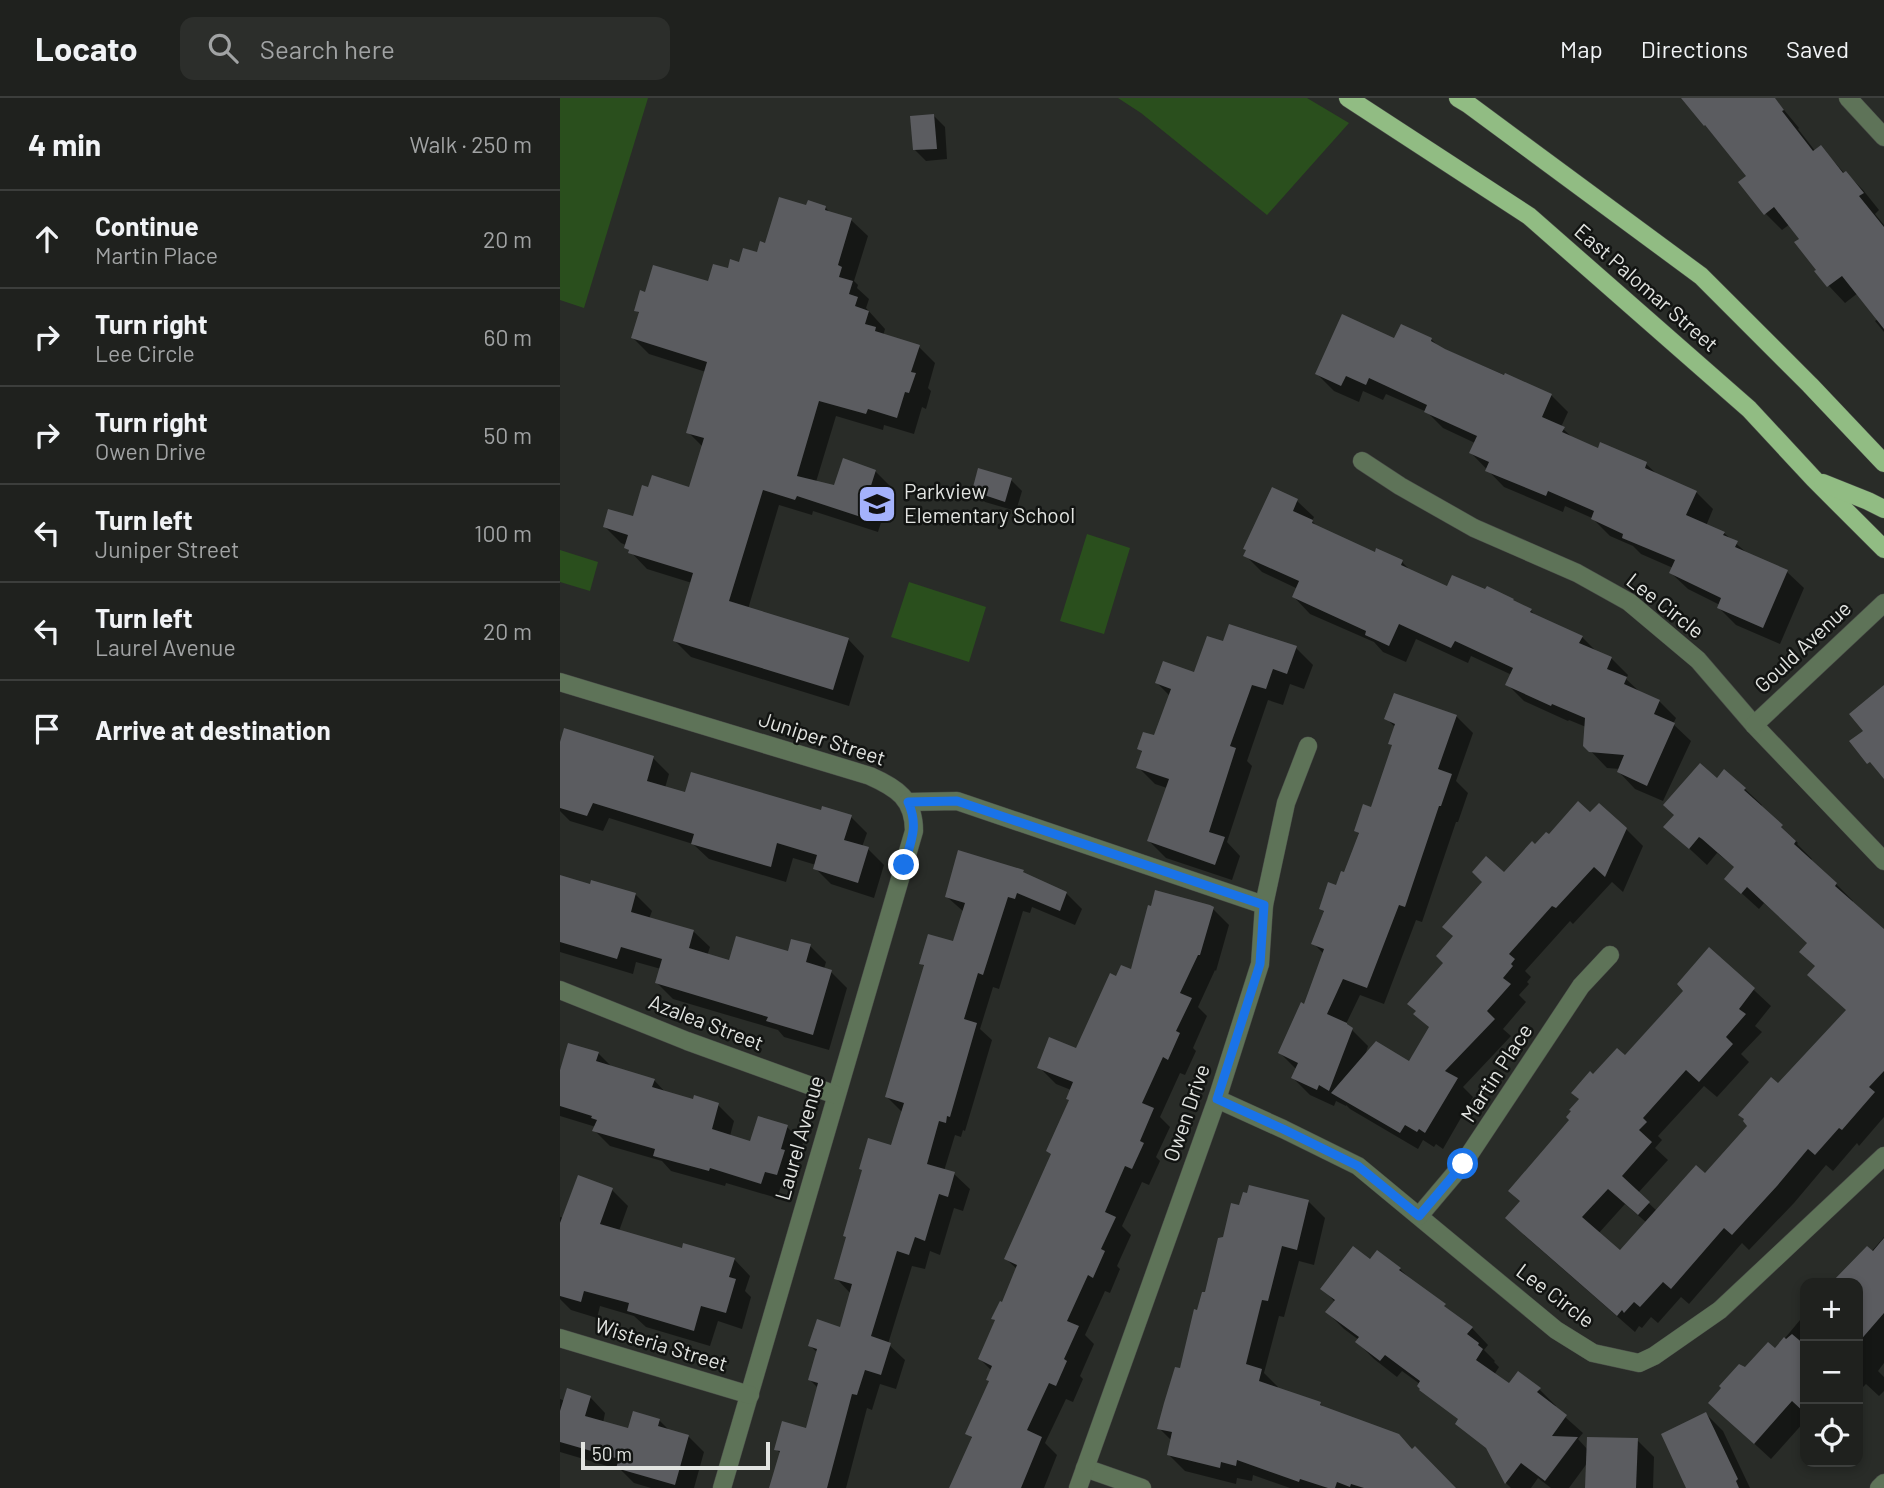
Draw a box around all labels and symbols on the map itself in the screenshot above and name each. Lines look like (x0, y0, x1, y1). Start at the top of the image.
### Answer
street label: East Palomar Street (1570, 218, 1724, 356)
place label: Parkview Elementary School (904, 478, 1075, 527)
school or university icon: Parkview Elementary School (856, 483, 898, 525)
street label: Lee Circle (1622, 567, 1710, 643)
street label: Gould Avenue (1749, 595, 1855, 697)
street label: Juniper Street (756, 705, 889, 770)
route end (888, 849, 919, 880)
street label: Azalea Street (646, 988, 768, 1055)
street label: Martin Place (1455, 1018, 1537, 1126)
street label: Owen Drive (1157, 1061, 1214, 1164)
street label: Laurel Avenue (769, 1072, 828, 1203)
route start (1447, 1148, 1478, 1179)
street label: Lee Circle (1512, 1257, 1600, 1332)
street label: Wisteria Street (592, 1311, 731, 1376)
scale bar (581, 1439, 770, 1471)

